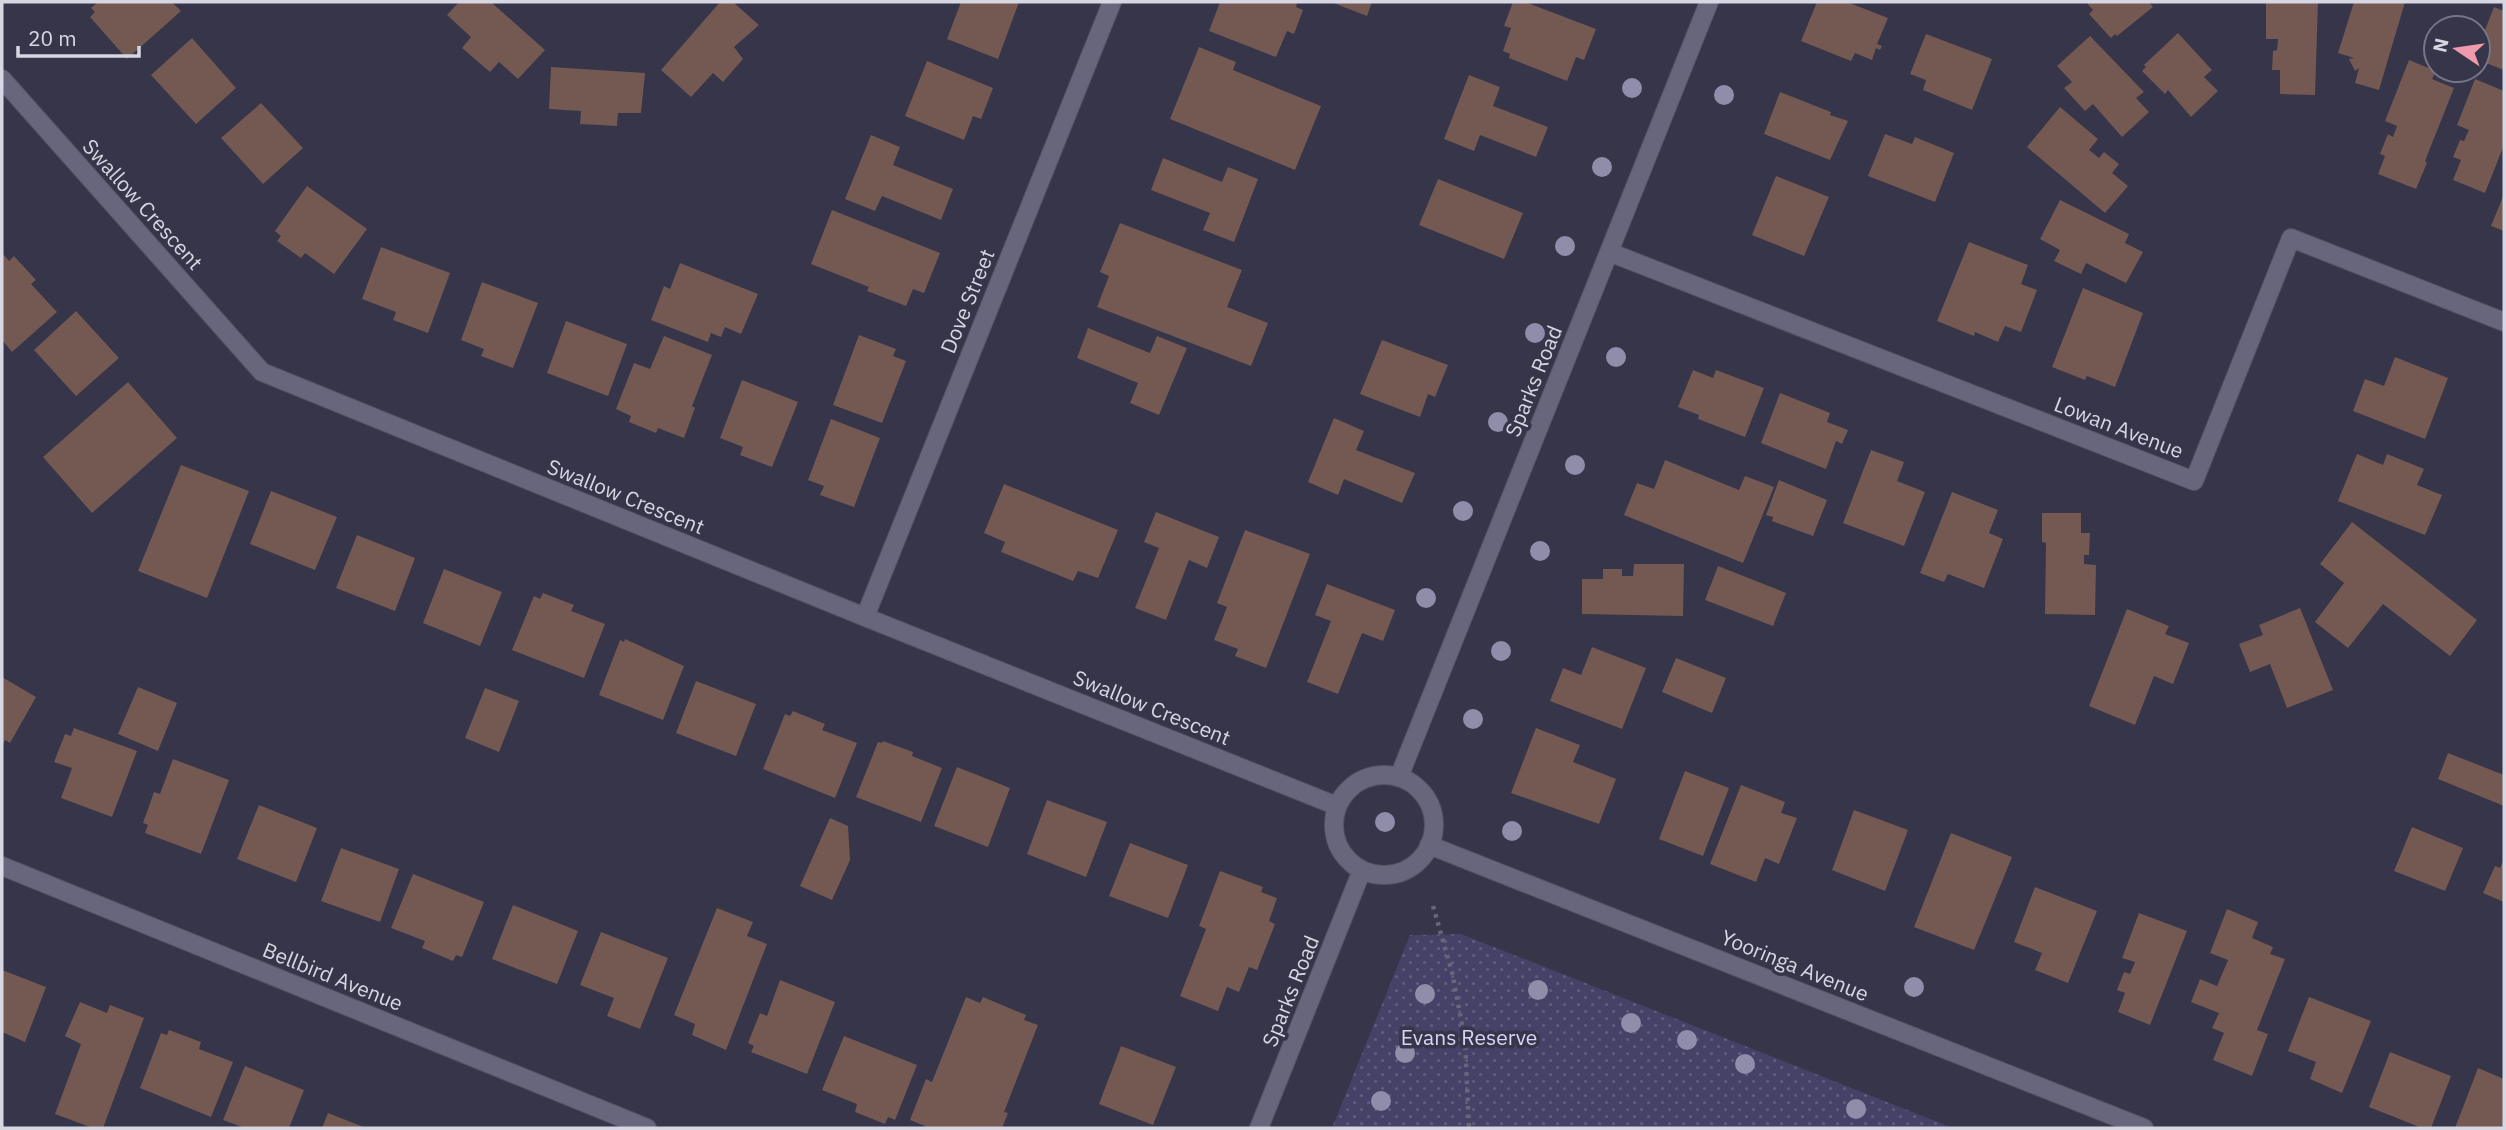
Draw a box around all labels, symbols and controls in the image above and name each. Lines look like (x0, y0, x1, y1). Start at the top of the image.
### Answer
scale bar (18, 14, 138, 58)
north arrow (2422, 14, 2492, 84)
text: 20 m (28, 24, 77, 52)
text: N (2427, 36, 2454, 55)
street label: Swallow Crescent (77, 133, 209, 275)
street label: Dove Street (933, 245, 1001, 357)
street label: Sparks Road (1498, 321, 1568, 441)
street label: Lowan Avenue (2050, 390, 2188, 464)
street label: Swallow Crescent (543, 452, 709, 540)
street label: Swallow Crescent (1069, 663, 1235, 751)
street label: Yooringa Avenue (1717, 923, 1873, 1007)
street label: Sparks Road (1255, 931, 1325, 1051)
street label: Bellbird Avenue (259, 935, 407, 1017)
park label: Evans Reserve (1401, 1023, 1537, 1051)

